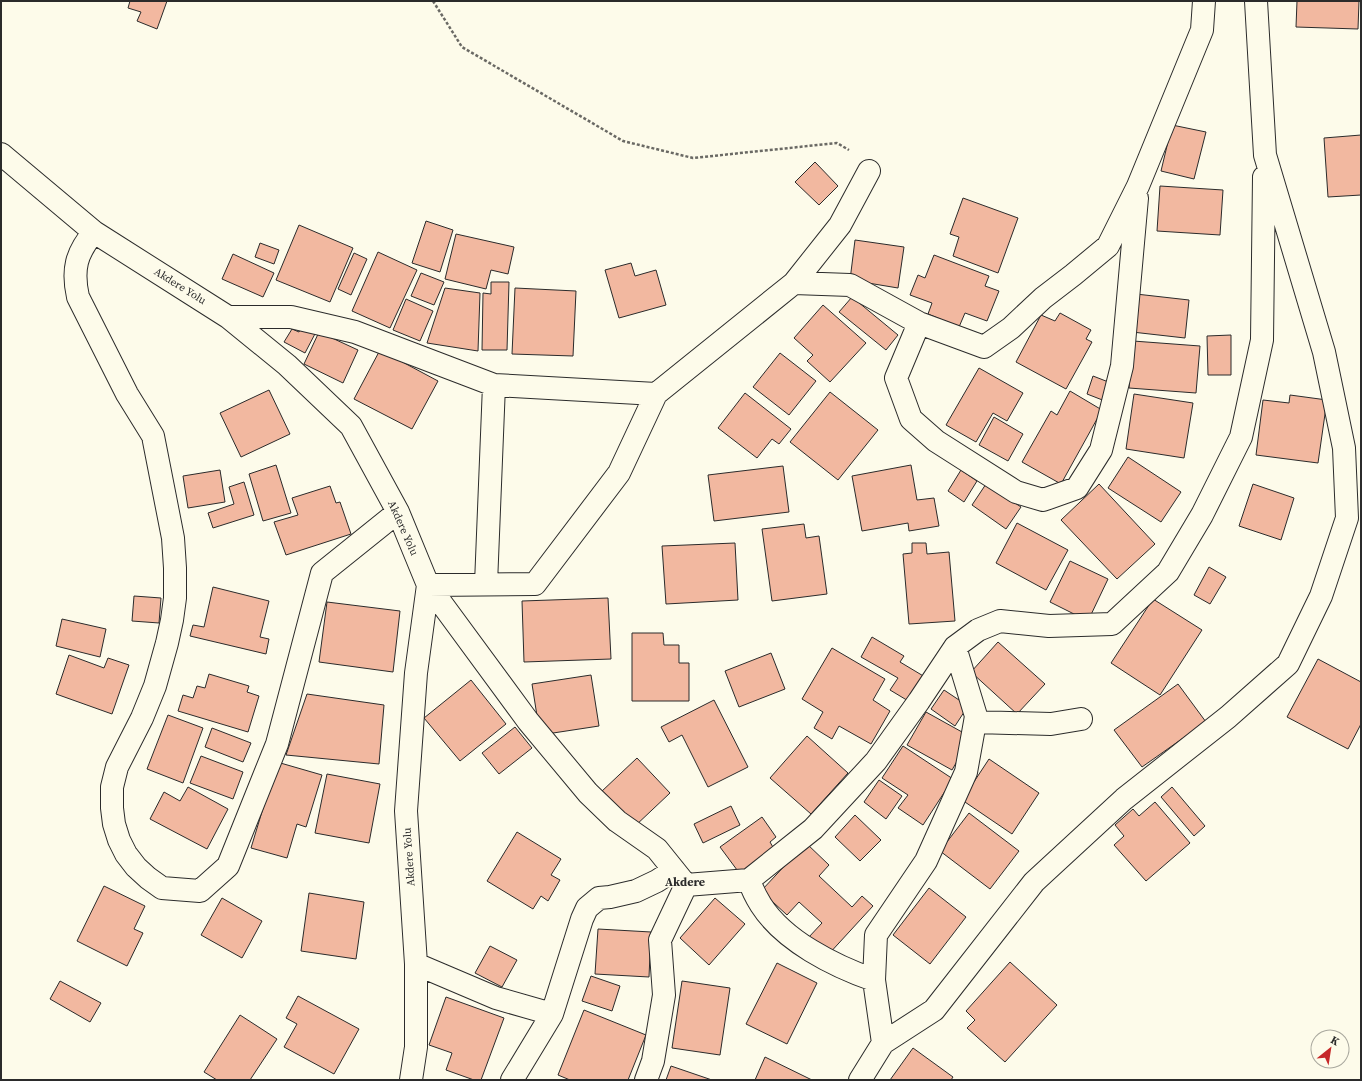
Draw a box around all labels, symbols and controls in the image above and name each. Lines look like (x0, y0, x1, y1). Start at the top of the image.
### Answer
street label: Akdere Yolu (151, 264, 209, 308)
street label: Akdere Yolu (384, 498, 422, 558)
street label: Akdere Yolu (399, 827, 419, 887)
district label: Akdere (665, 874, 705, 890)
north arrow (1310, 1029, 1350, 1069)
text: K (1328, 1032, 1342, 1049)

